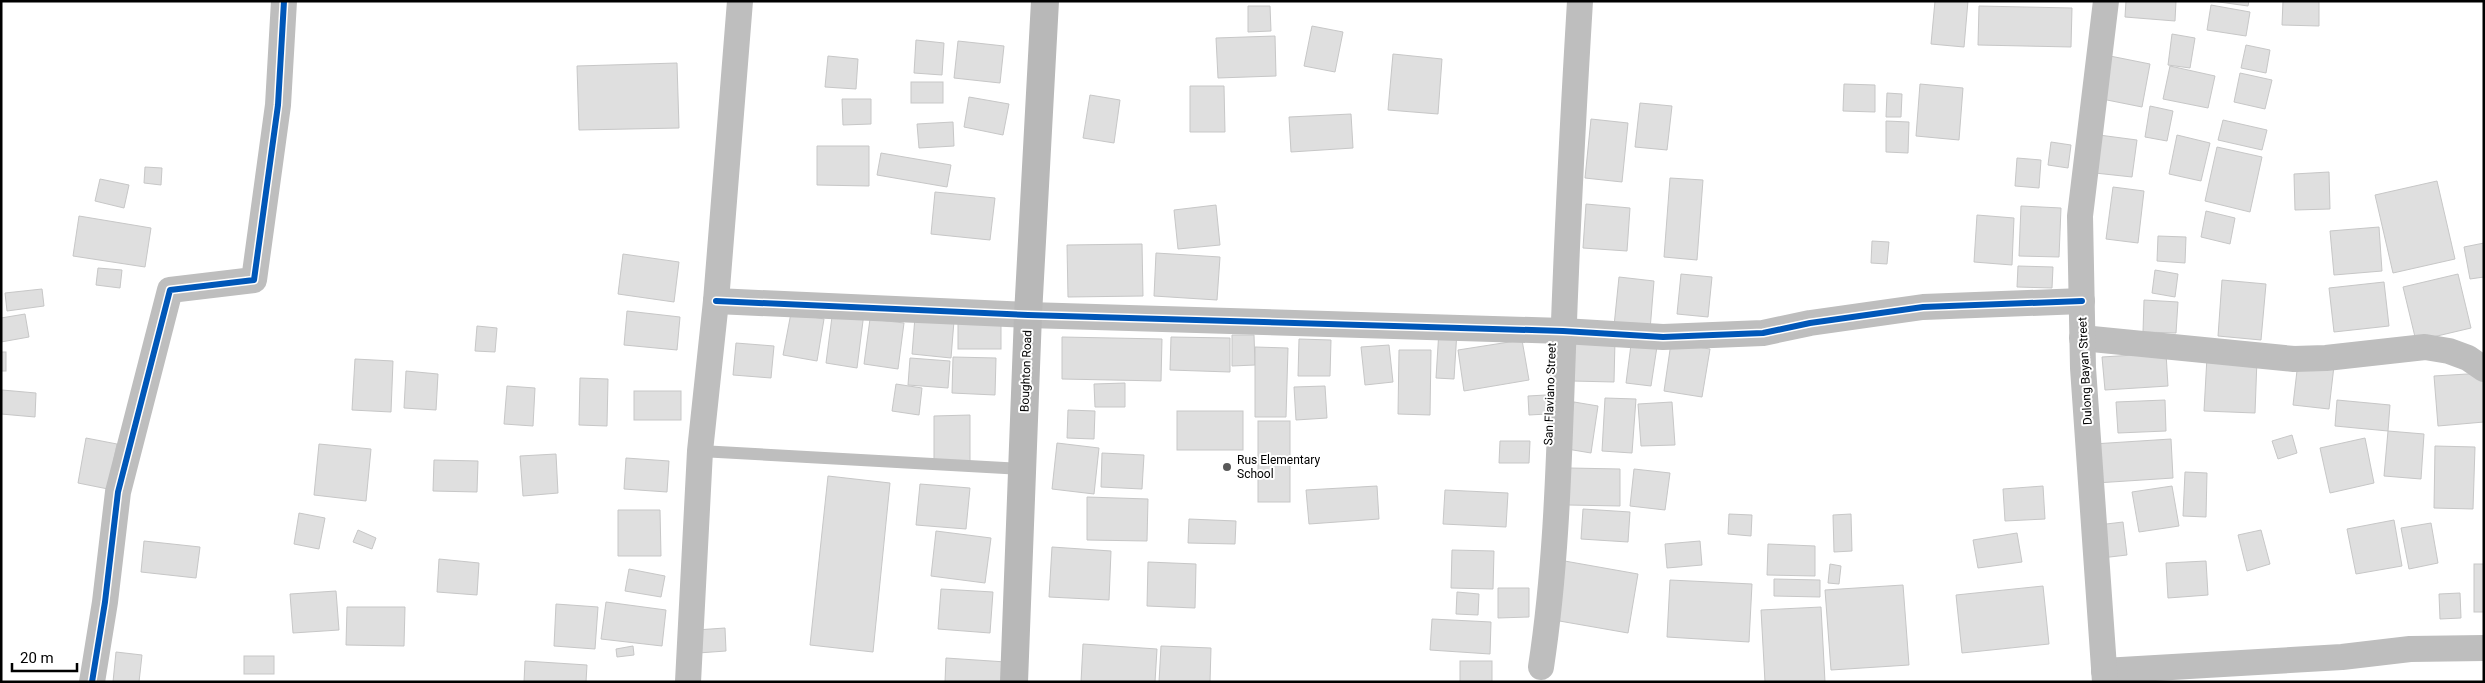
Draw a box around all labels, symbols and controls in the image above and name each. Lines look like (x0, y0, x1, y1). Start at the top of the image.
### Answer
street label: Dulong Bayan Street (2075, 317, 2095, 425)
street label: Boughton Road (1018, 330, 1034, 412)
street label: San Flaviano Street (1541, 342, 1559, 446)
place label: Rus Elementary School (1237, 453, 1320, 481)
marker: Rus Elementary School (1221, 461, 1233, 473)
scale bar (12, 640, 78, 672)
text: 20 m (20, 649, 54, 667)

